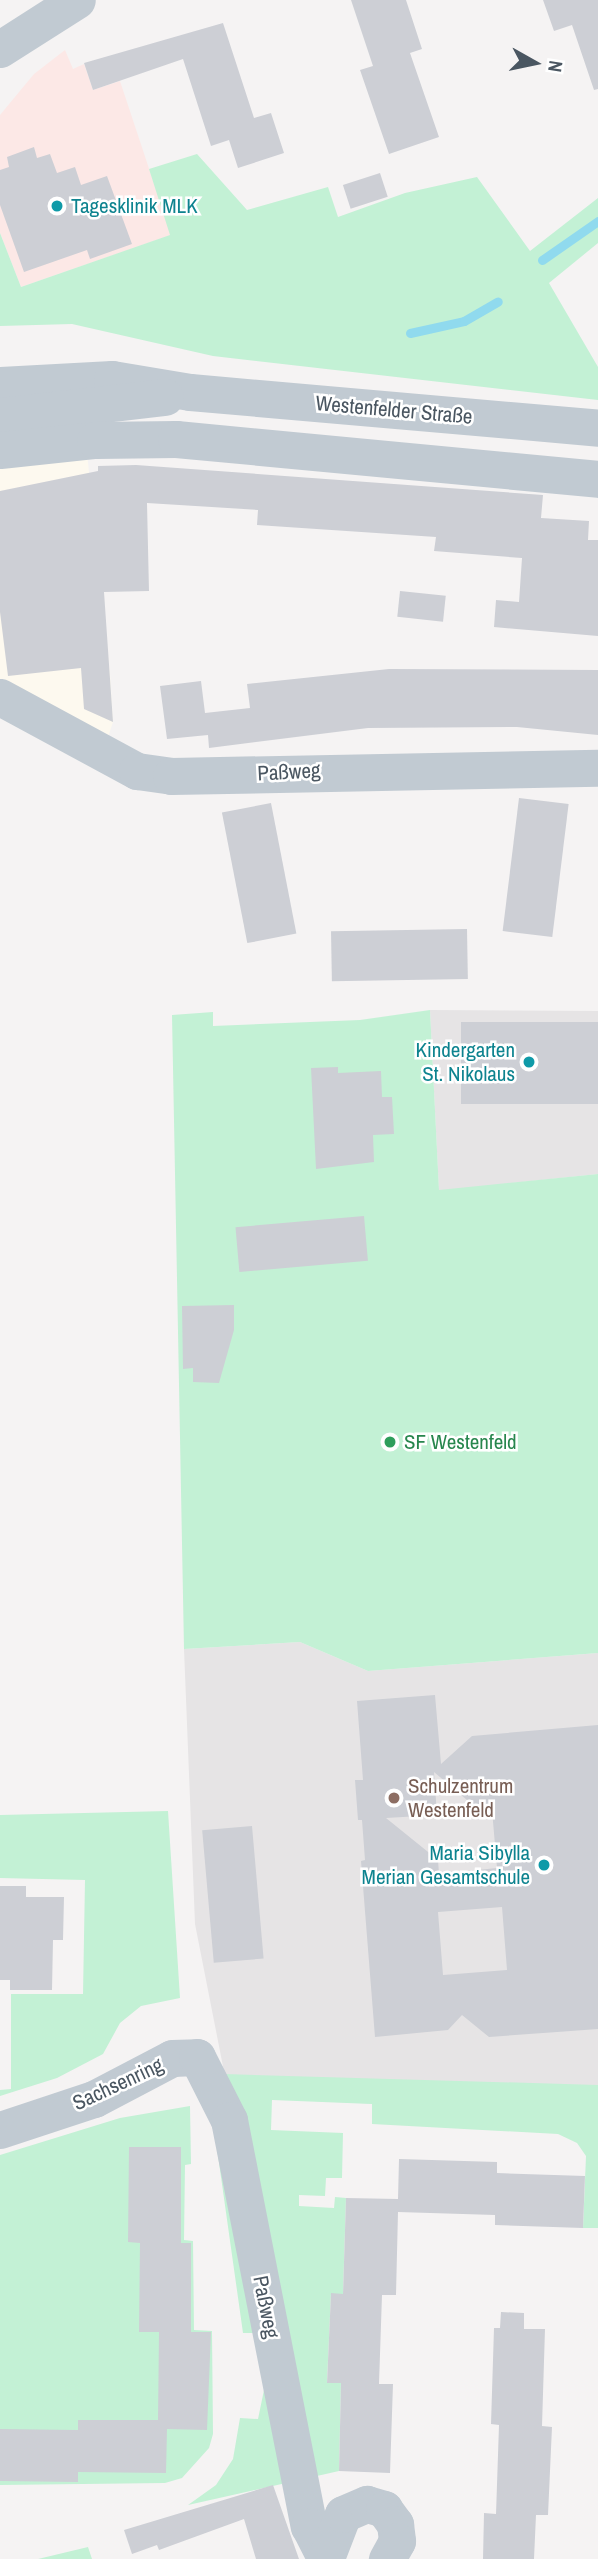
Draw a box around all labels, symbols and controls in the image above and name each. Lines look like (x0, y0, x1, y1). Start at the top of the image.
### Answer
north arrow (500, 28, 570, 98)
text: N (542, 59, 569, 74)
place label: Tagesklinik MLK (71, 193, 198, 219)
marker: Tagesklinik MLK (49, 198, 65, 214)
street label: Westenfelder Straße (314, 391, 474, 429)
street label: Paßweg (257, 758, 321, 786)
place label: Kindergarten St. Nikolaus (415, 1037, 515, 1087)
marker: Kindergarten St. Nikolaus (521, 1054, 537, 1070)
place label: SF Westenfeld (404, 1429, 517, 1455)
marker: SF Westenfeld (382, 1434, 398, 1450)
place label: Schulzentrum Westenfeld (408, 1773, 513, 1823)
marker: Schulzentrum Westenfeld (386, 1790, 402, 1806)
place label: Maria Sibylla Merian Gesamtschule (362, 1840, 530, 1890)
marker: Maria Sibylla Merian Gesamtschule (536, 1857, 552, 1873)
street label: Sachsenring (69, 2052, 167, 2116)
street label: Paßweg (248, 2274, 284, 2340)

